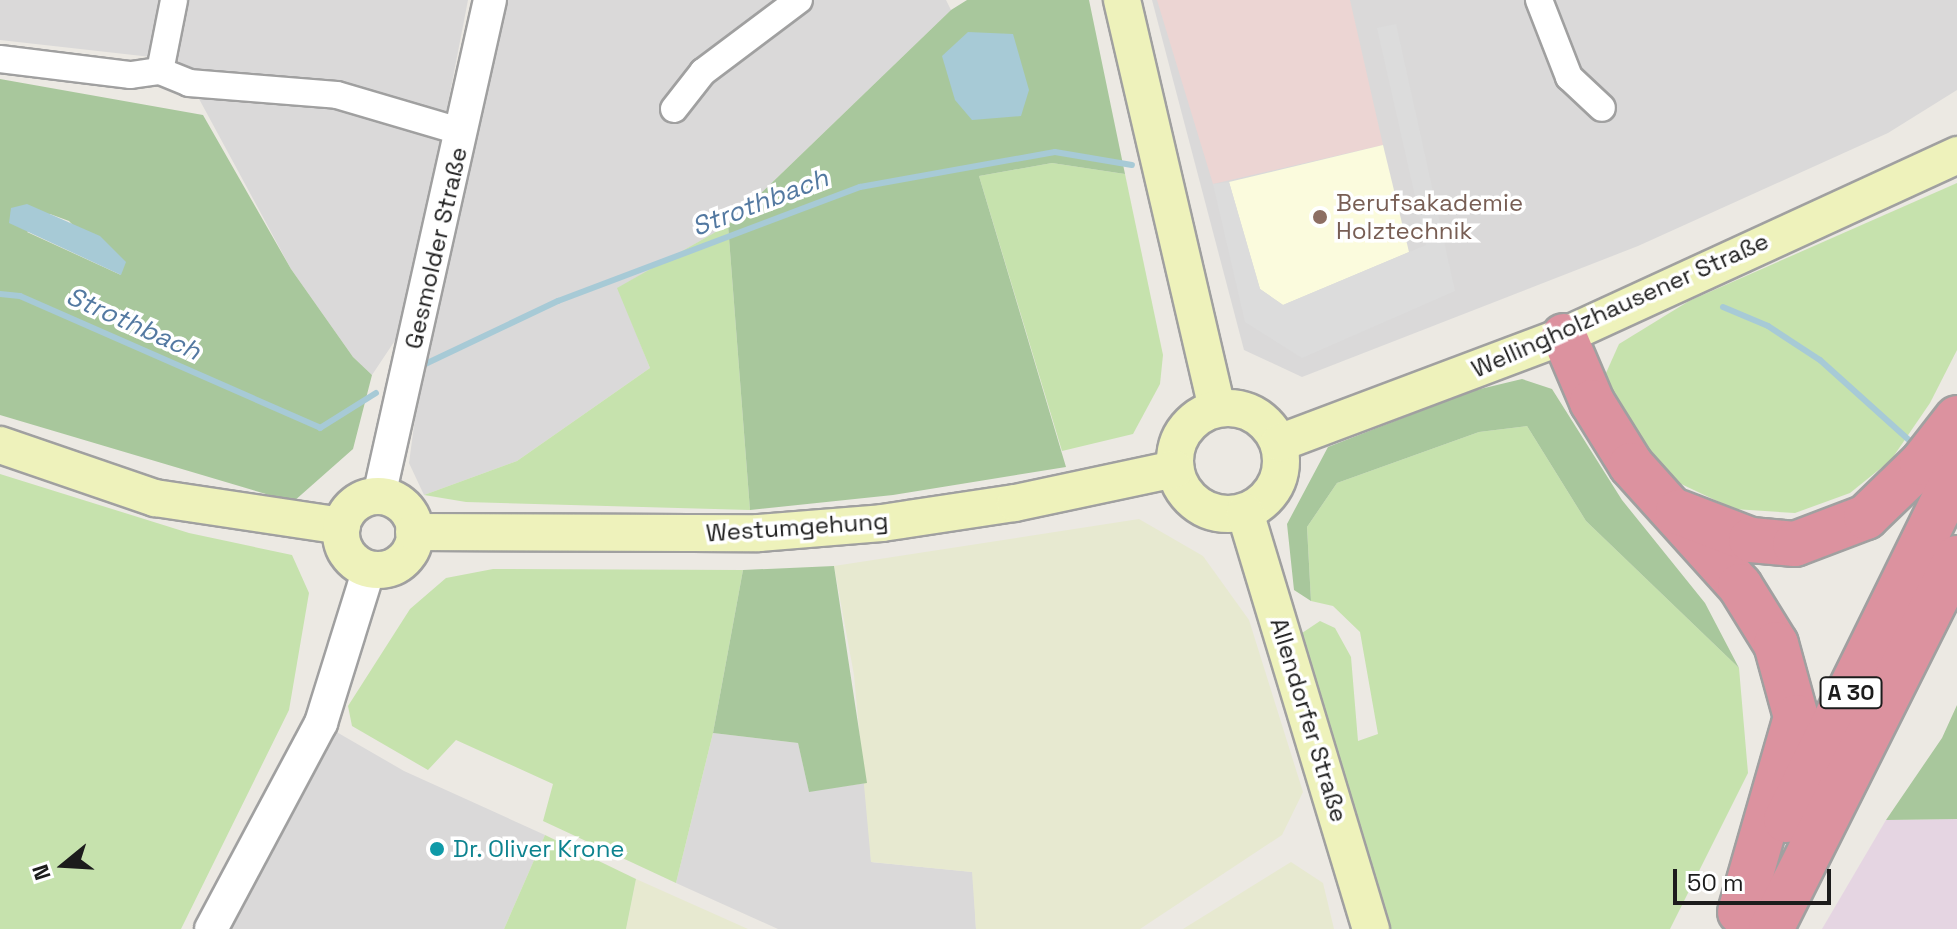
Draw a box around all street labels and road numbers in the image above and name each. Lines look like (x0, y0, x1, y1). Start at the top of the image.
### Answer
street label: Gesmolder Straße (399, 144, 473, 352)
street label: Wellingholzhausener Straße (1467, 226, 1773, 384)
street label: Westumgehung (705, 506, 889, 548)
street label: Allendorfer Straße (1264, 614, 1354, 826)
road number: A 30 (1819, 675, 1883, 711)

